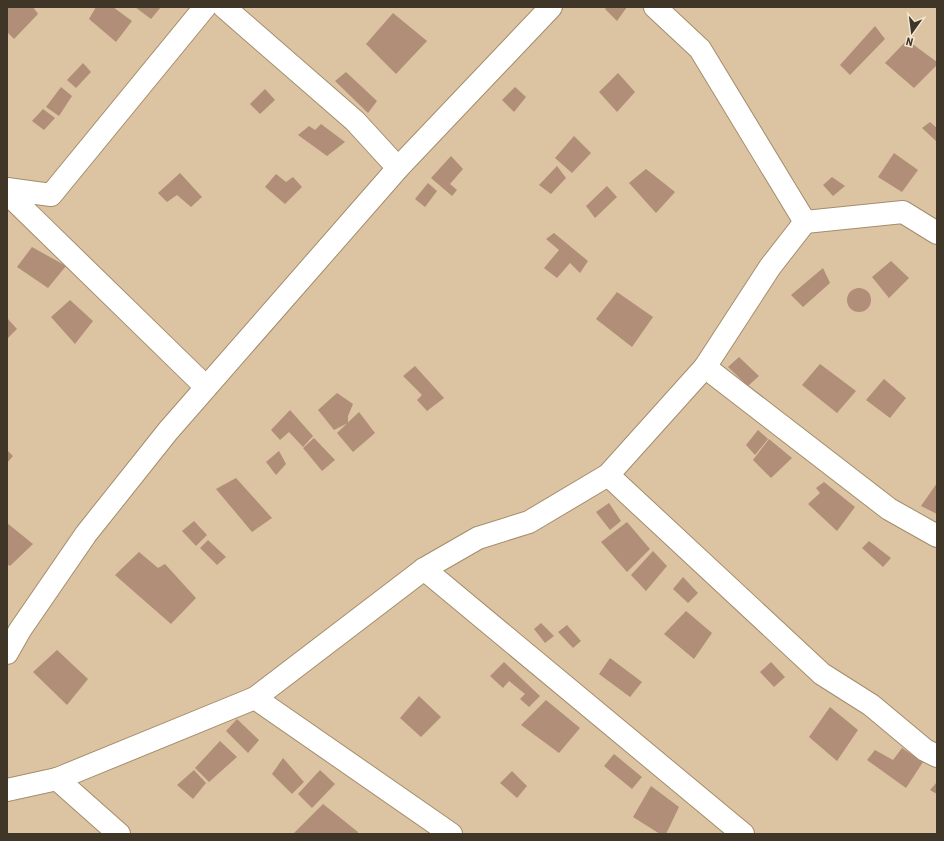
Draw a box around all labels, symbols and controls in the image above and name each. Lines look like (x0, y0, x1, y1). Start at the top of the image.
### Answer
north arrow (892, 12, 932, 52)
text: N (905, 34, 915, 48)

